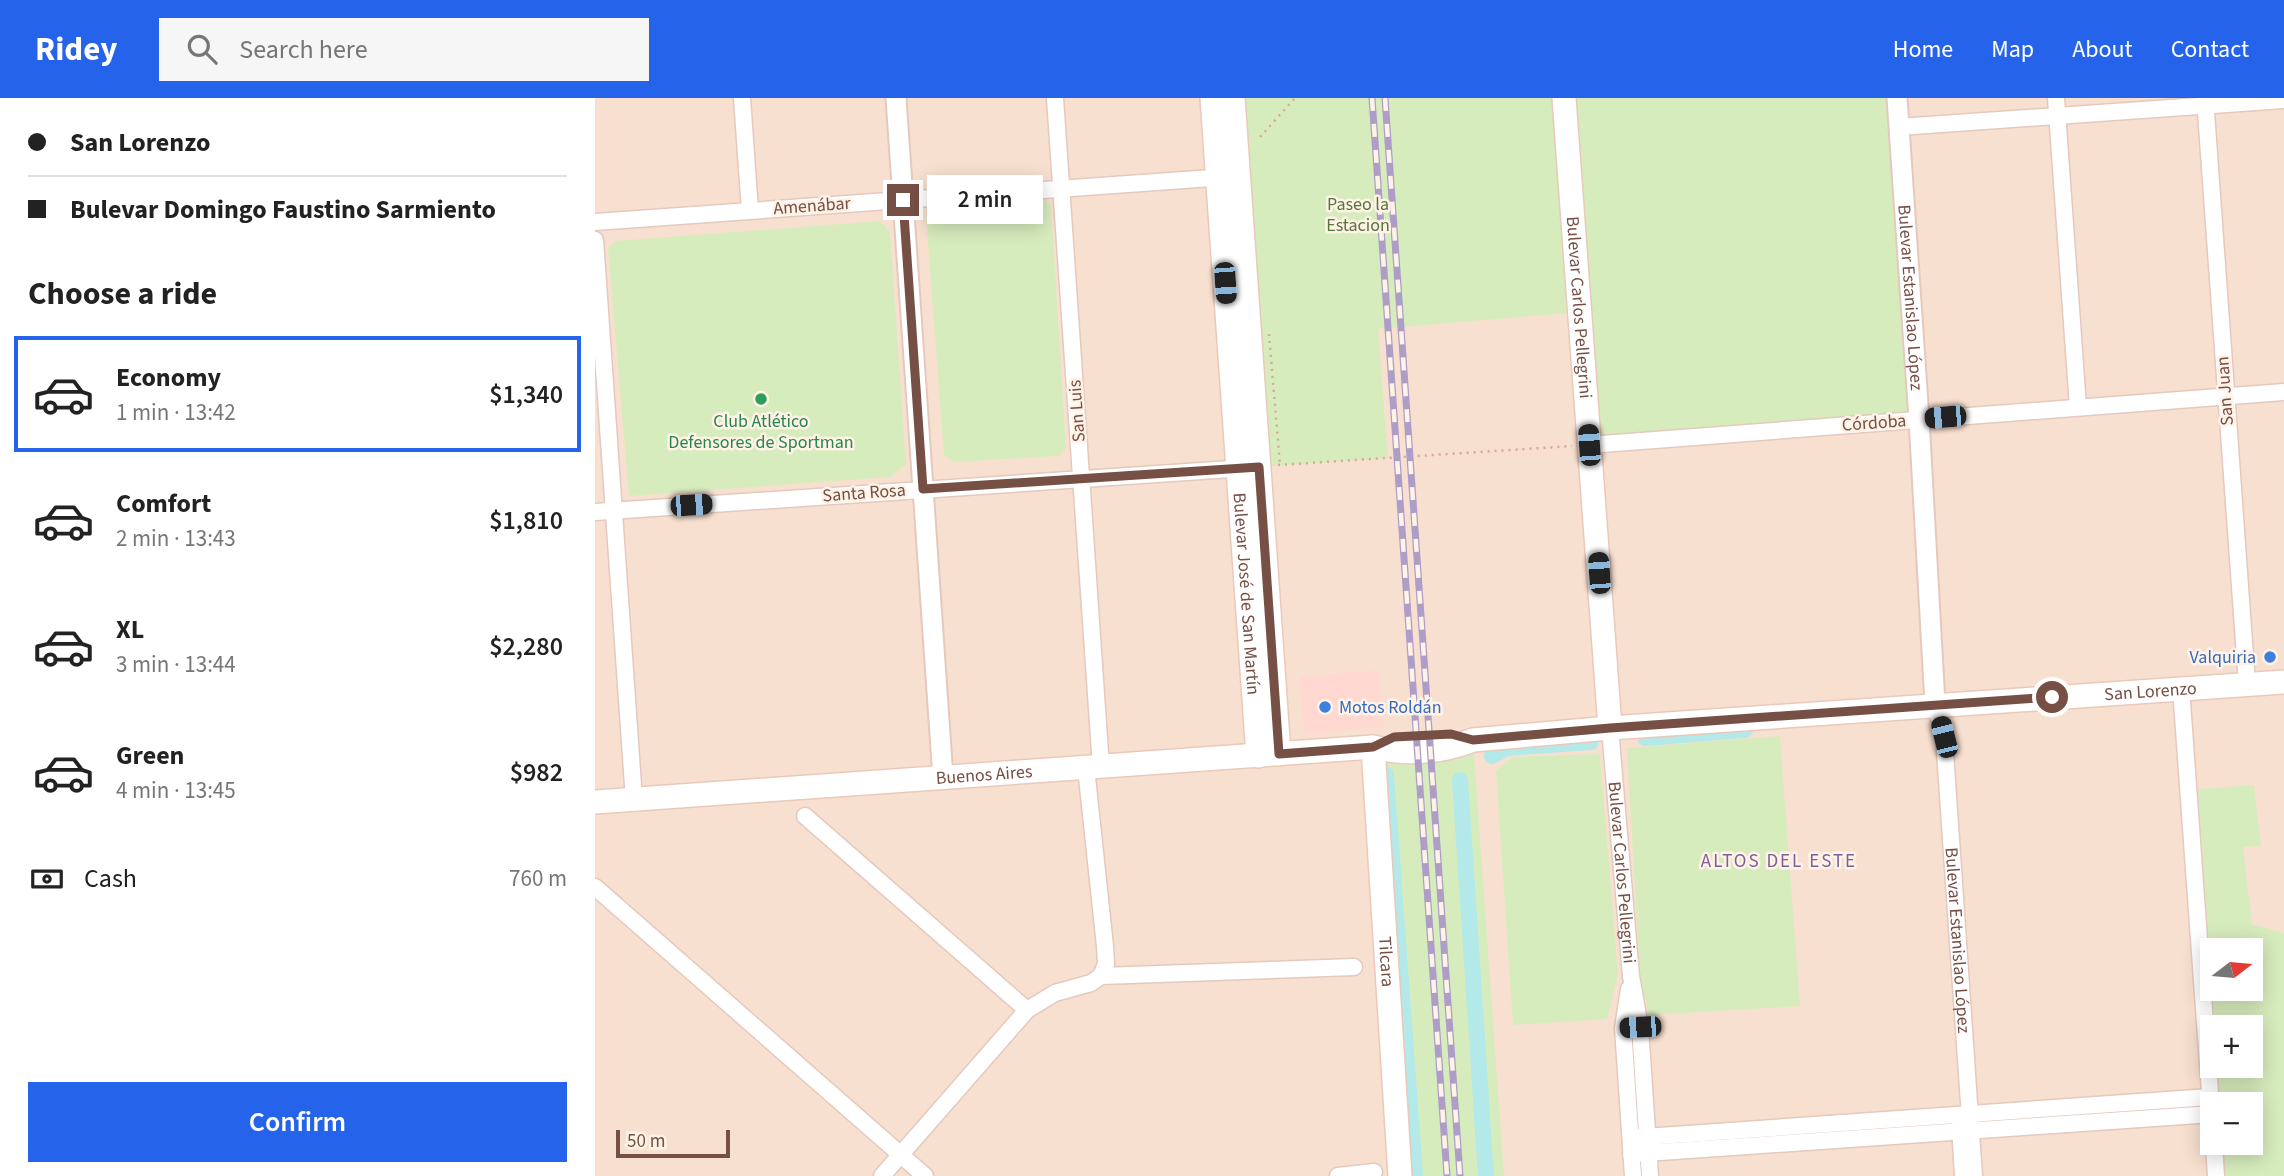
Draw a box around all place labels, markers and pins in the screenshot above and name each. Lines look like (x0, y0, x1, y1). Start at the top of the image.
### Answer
marker: Club Atlético Defensores de Sportman (753, 391, 769, 407)
place label: Club Atlético Defensores de Sportman (668, 409, 854, 455)
place label: Valquiria (2190, 645, 2256, 670)
marker: Valquiria (2262, 649, 2278, 665)
place label: Motos Roldán (1339, 695, 1442, 720)
marker: Motos Roldán (1317, 699, 1333, 715)

